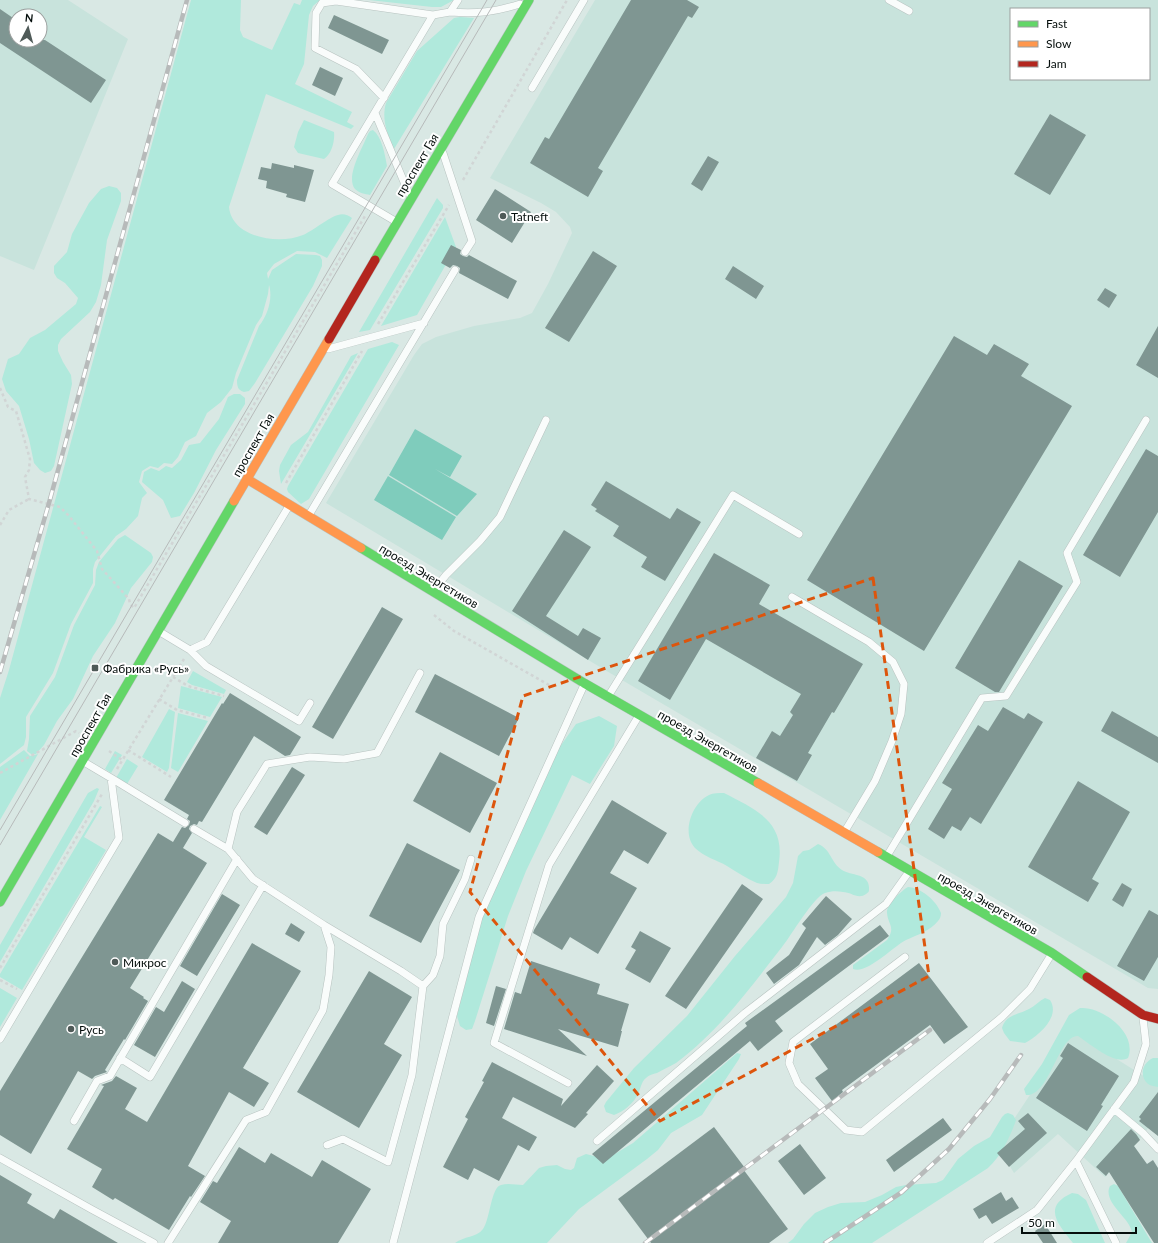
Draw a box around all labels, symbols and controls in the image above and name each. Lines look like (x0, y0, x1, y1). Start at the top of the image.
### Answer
north arrow (8, 8, 48, 48)
legend (1010, 8, 1150, 80)
text: N (24, 11, 34, 24)
text: Fast (1046, 16, 1068, 31)
text: Slow (1046, 36, 1072, 51)
text: Jam (1046, 56, 1067, 71)
street label: проспект Гая (392, 131, 442, 199)
place label: Tatneft (511, 209, 549, 224)
marker: Tatneft (498, 211, 508, 221)
street label: проспект Гая (229, 410, 277, 480)
street label: проезд Энергетиков (377, 541, 481, 612)
place label: Фабрика «Русь» (103, 661, 189, 676)
marker: Фабрика «Русь» (90, 663, 100, 673)
street label: проспект Гая (66, 690, 114, 760)
street label: проезд Энергетиков (655, 706, 761, 776)
street label: проезд Энергетиков (935, 868, 1041, 938)
place label: Микрос (123, 955, 167, 970)
marker: Микрос (110, 957, 120, 967)
place label: Русь (79, 1022, 104, 1037)
marker: Русь (66, 1024, 76, 1034)
scale bar (1022, 1209, 1136, 1235)
text: 50 m (1028, 1215, 1055, 1230)

